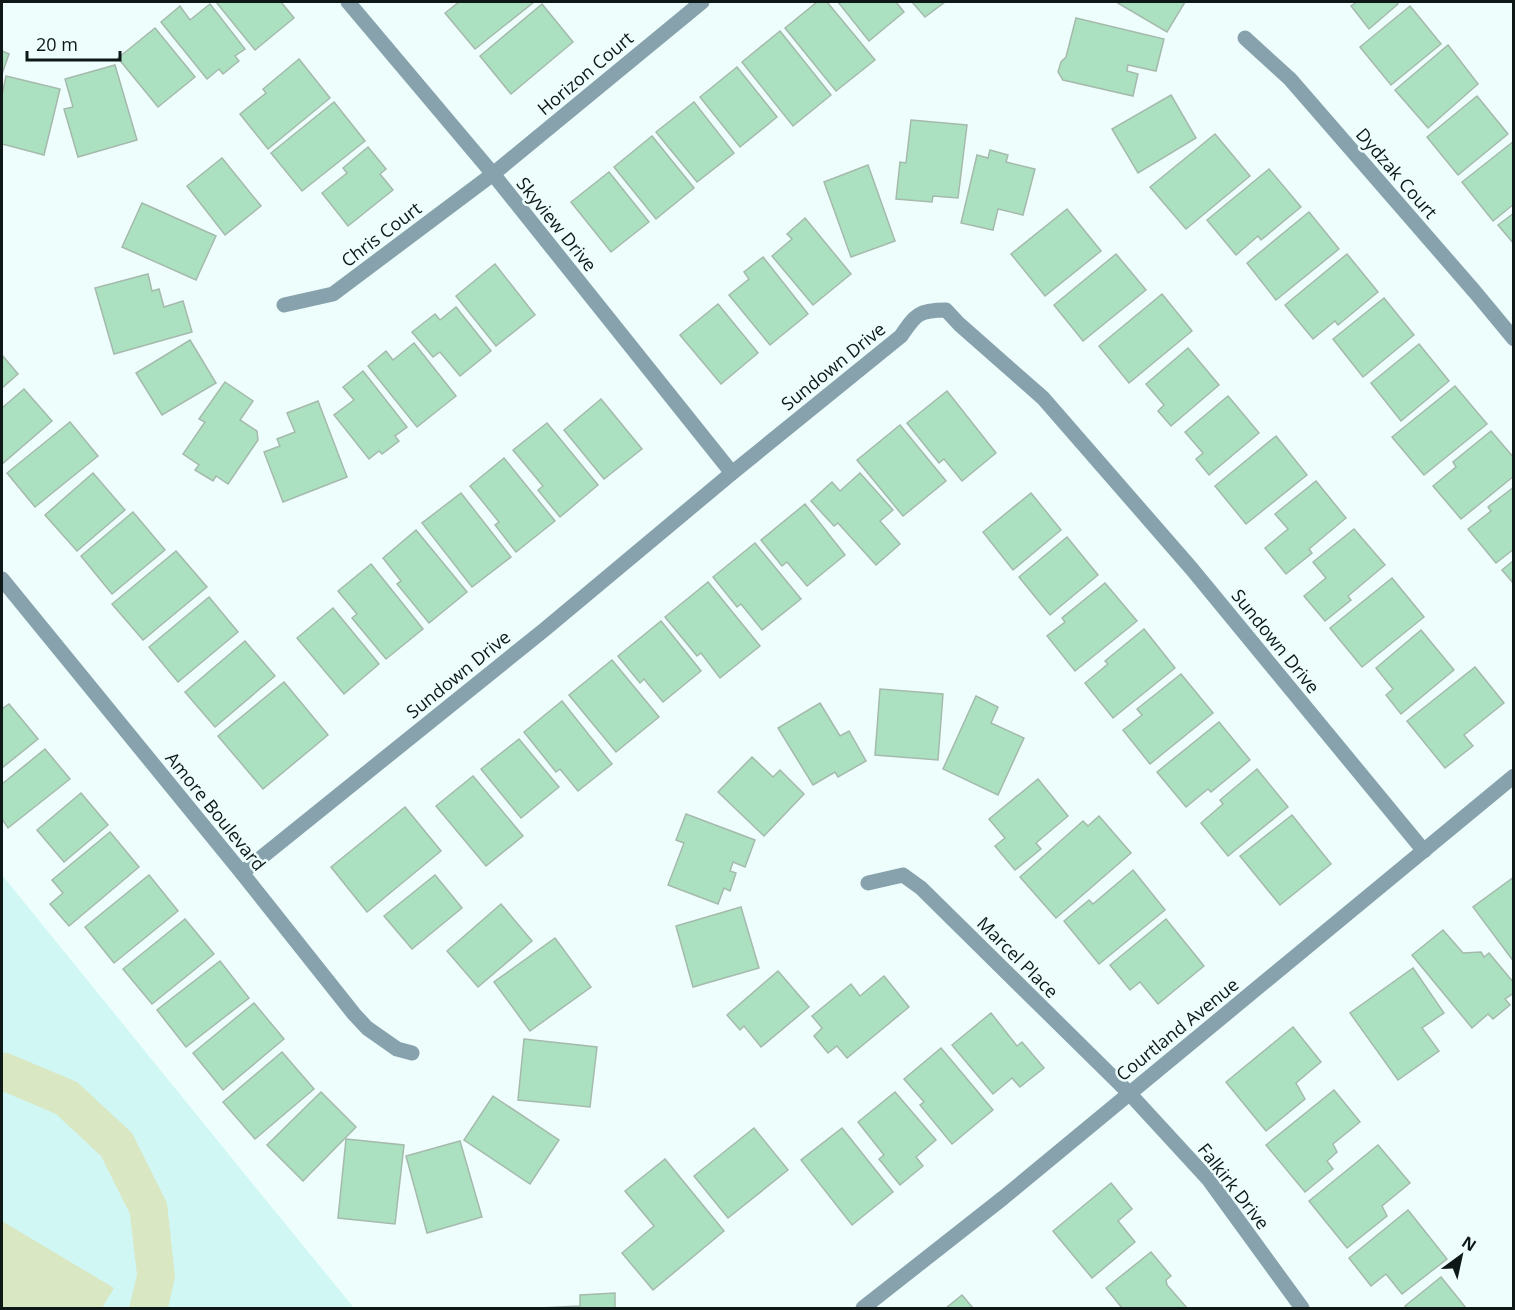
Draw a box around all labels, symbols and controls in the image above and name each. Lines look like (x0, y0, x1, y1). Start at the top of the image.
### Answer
scale bar (27, 24, 120, 62)
street label: Horizon Court (532, 26, 638, 120)
text: 20 m (36, 32, 78, 56)
street label: Dydzak Court (1351, 123, 1443, 223)
street label: Skyview Drive (512, 172, 602, 276)
street label: Chris Court (336, 196, 426, 272)
street label: Sundown Drive (776, 317, 890, 415)
street label: Sundown Drive (1227, 584, 1325, 698)
street label: Sundown Drive (401, 625, 515, 723)
street label: Amore Boulevard (161, 747, 271, 875)
street label: Marcel Place (972, 911, 1064, 1003)
street label: Courtland Avenue (1111, 972, 1243, 1086)
street label: Falkirk Drive (1193, 1138, 1275, 1234)
north arrow (1431, 1226, 1491, 1286)
text: N (1458, 1231, 1481, 1256)

